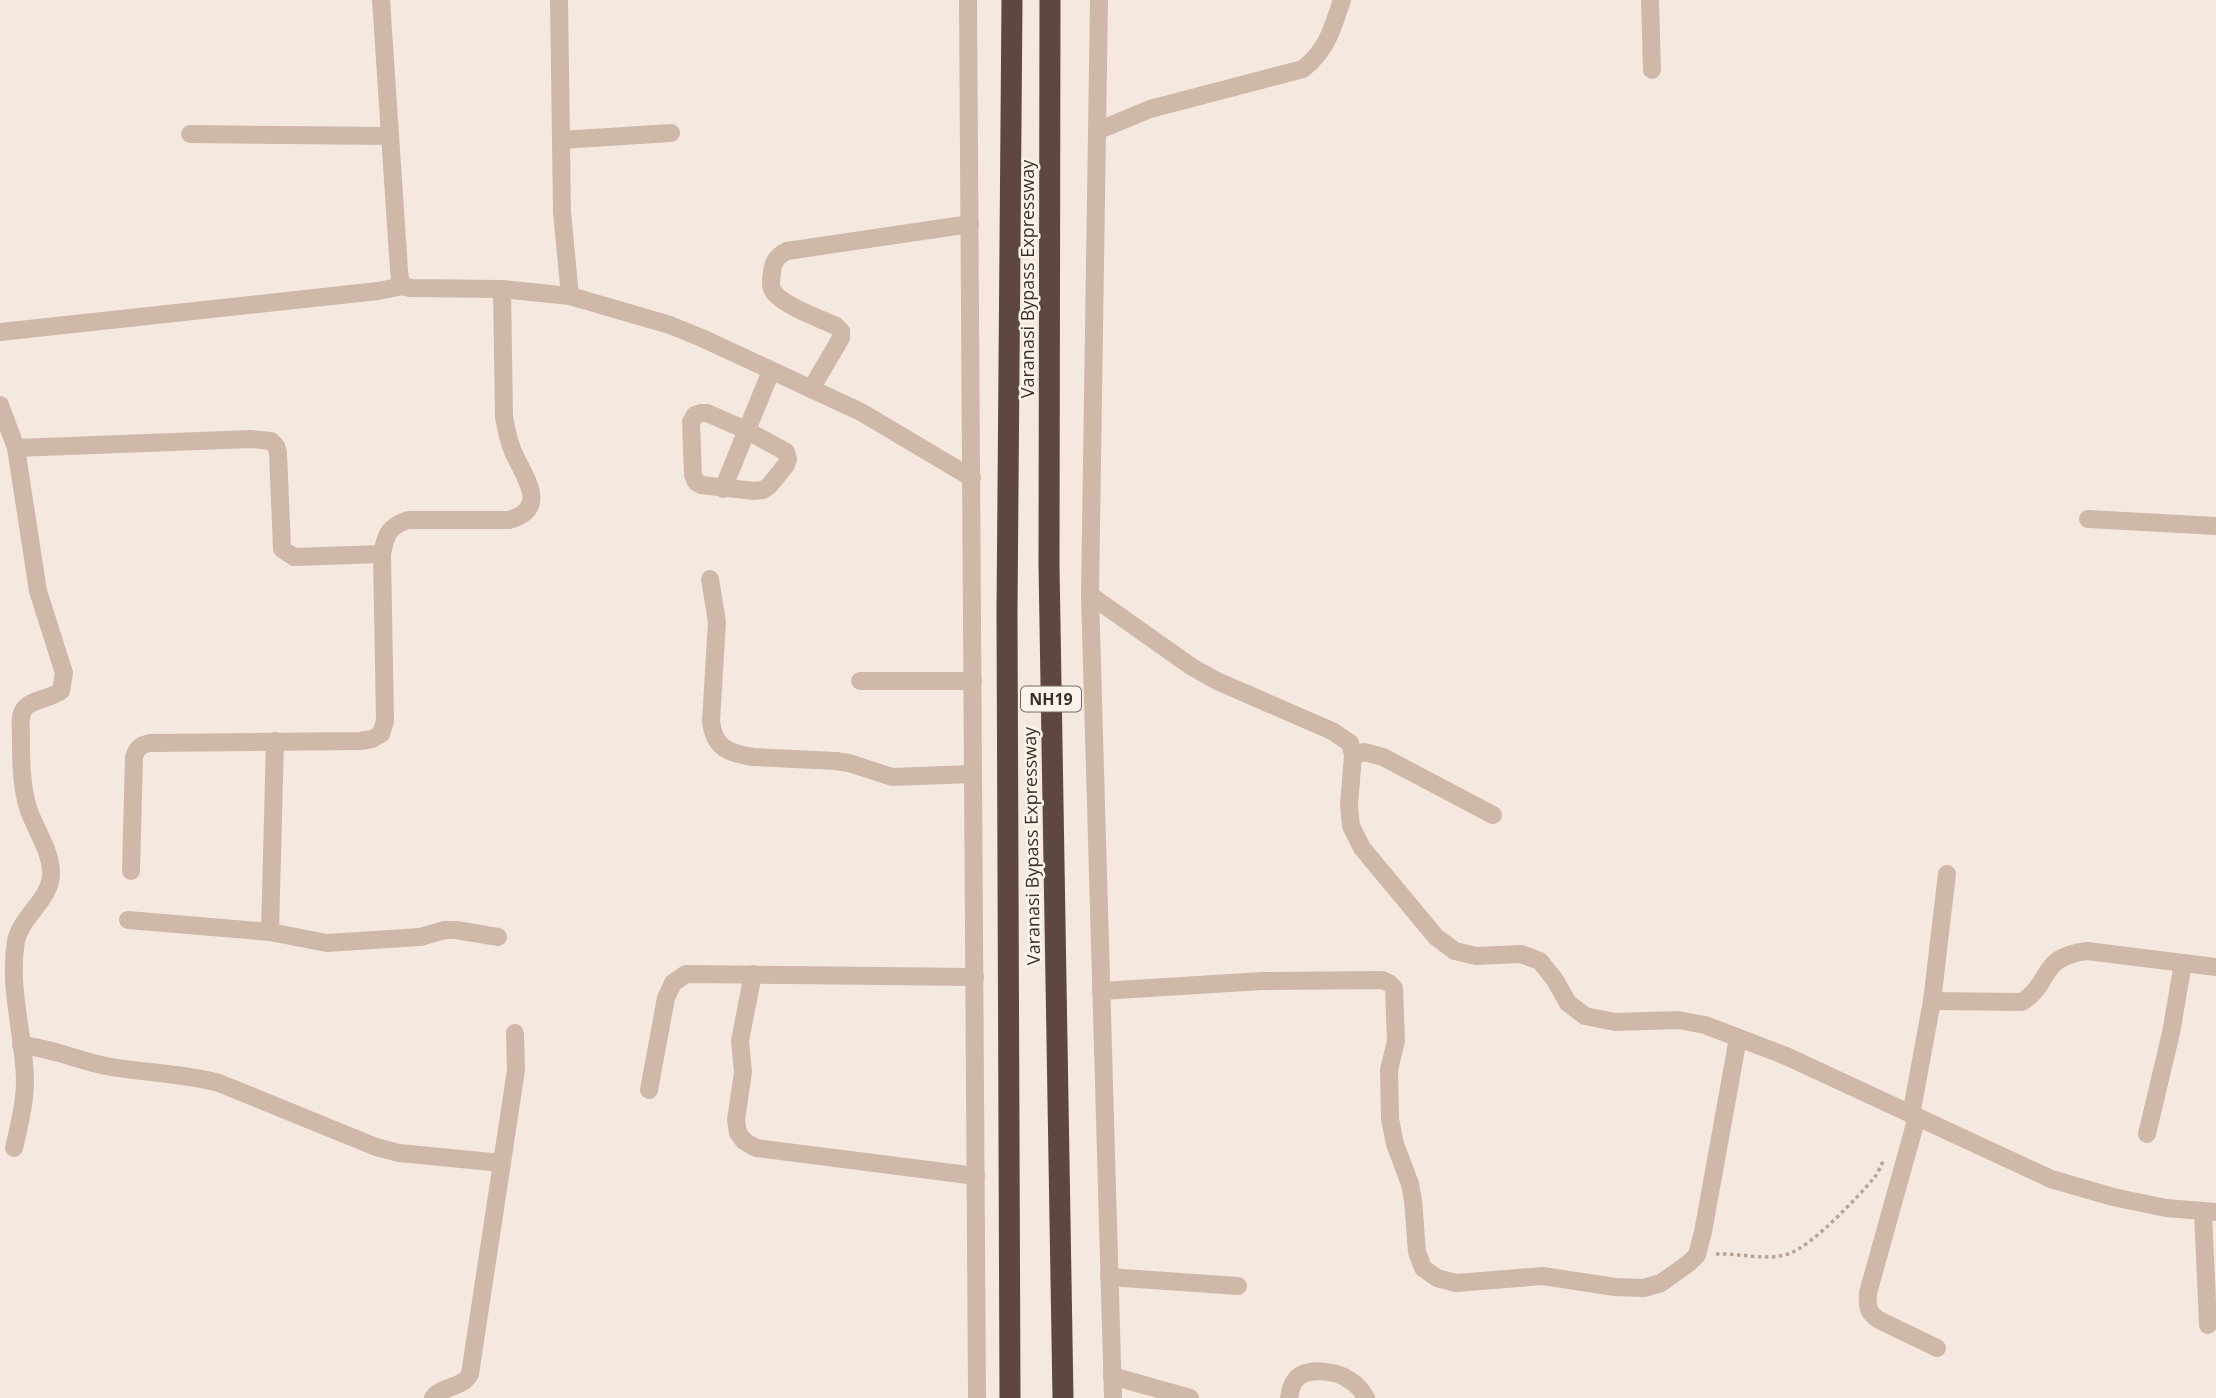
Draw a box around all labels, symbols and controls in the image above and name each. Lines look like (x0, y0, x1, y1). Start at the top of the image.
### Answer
street label: Varanasi Bypass Expressway (1015, 159, 1039, 398)
road number: NH19 (1021, 686, 1081, 712)
street label: Varanasi Bypass Expressway (1017, 726, 1045, 965)

